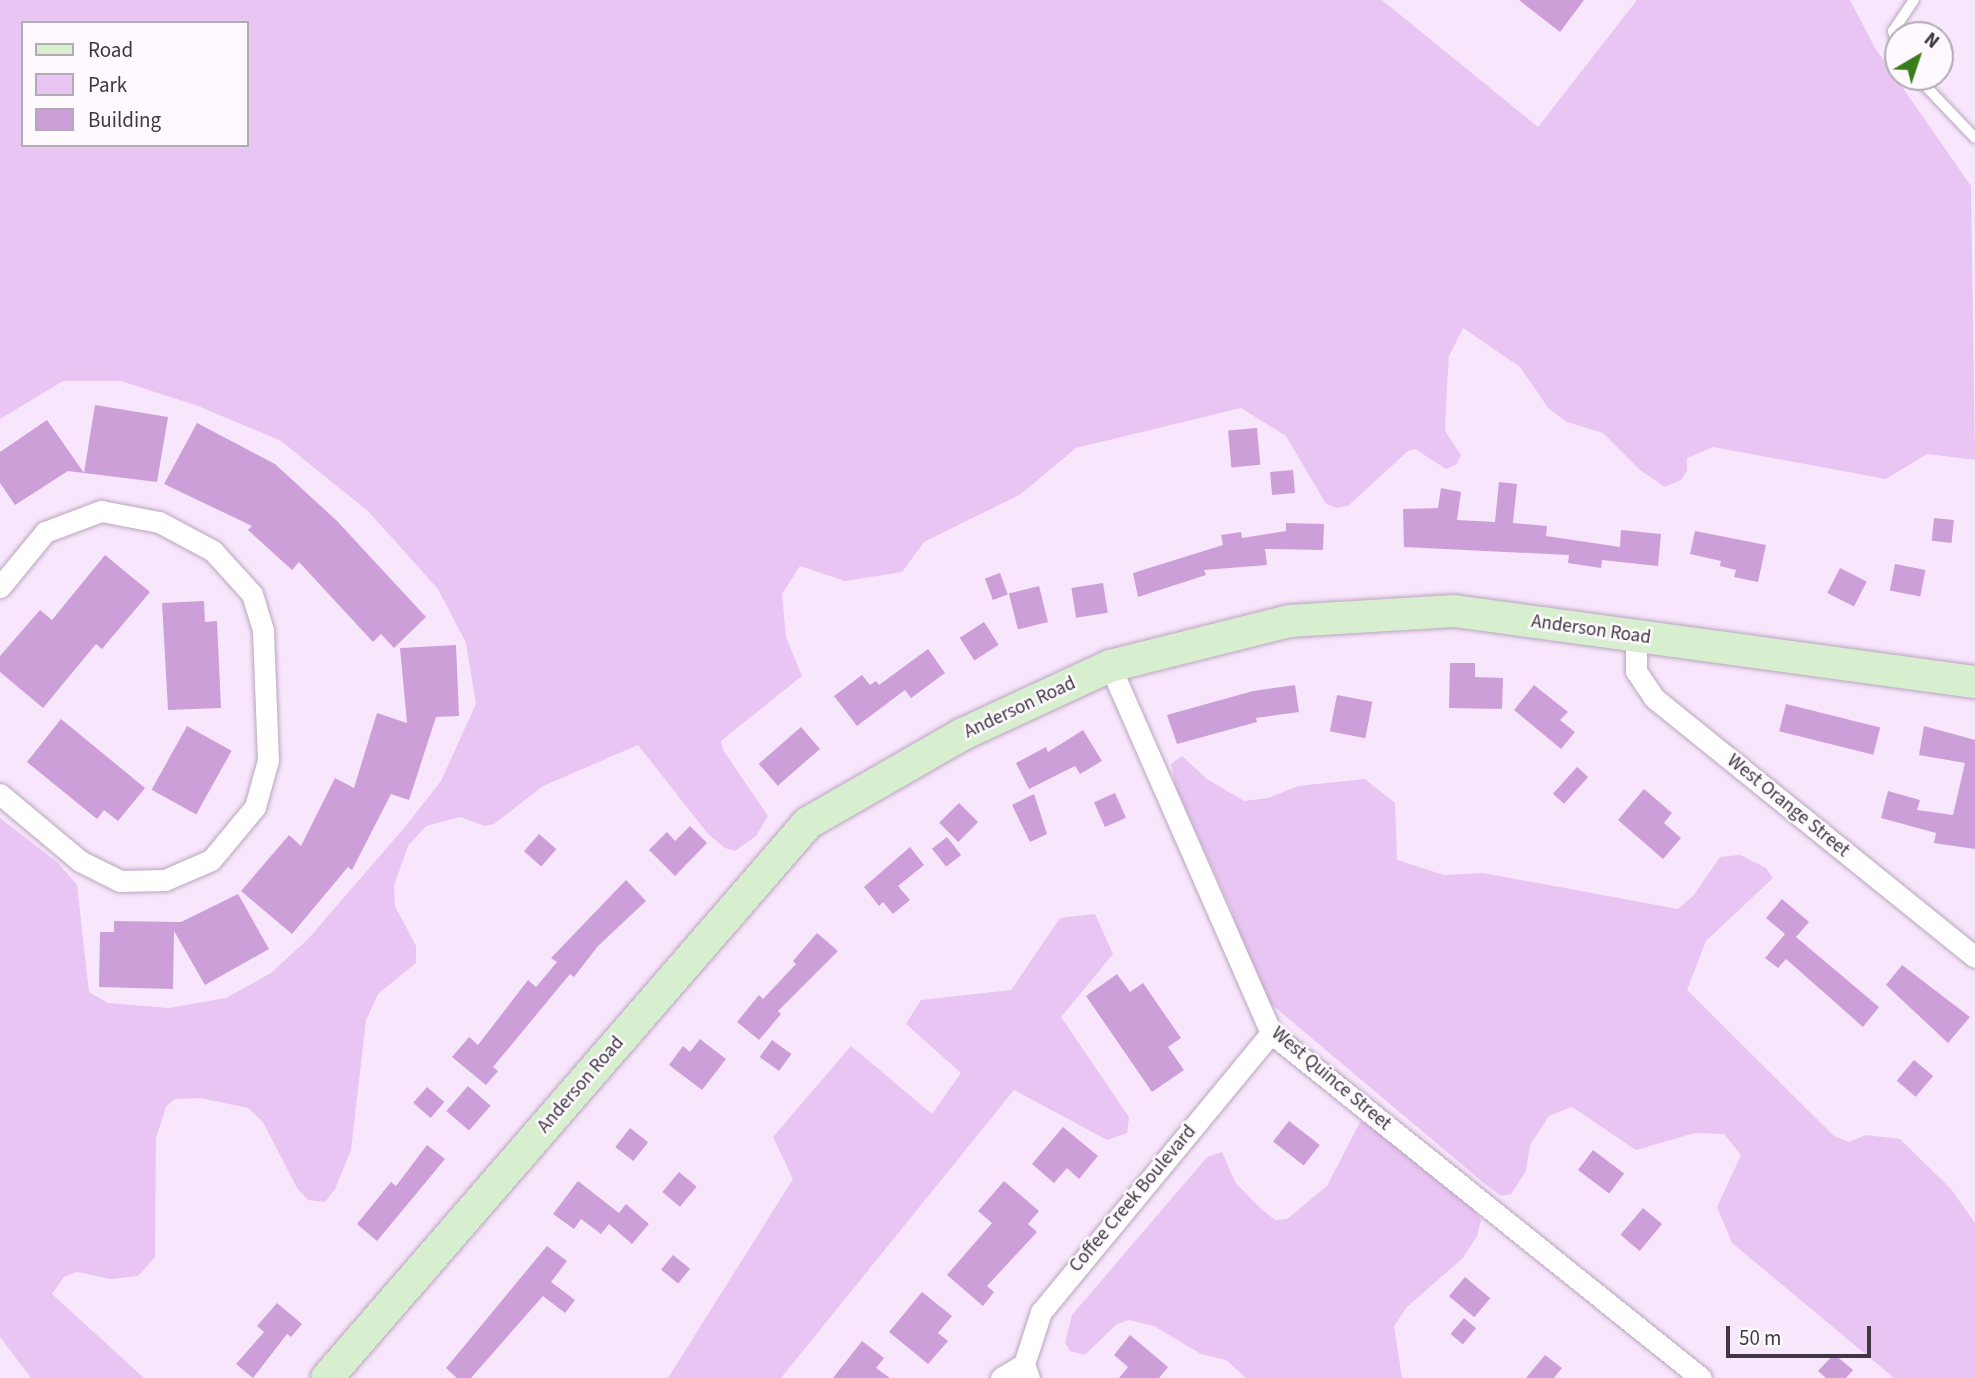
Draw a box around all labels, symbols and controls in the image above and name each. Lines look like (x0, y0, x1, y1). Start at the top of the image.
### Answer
legend (21, 21, 248, 147)
north arrow (1884, 21, 1954, 91)
text: N (1918, 26, 1945, 55)
text: Road (88, 35, 133, 65)
text: Park (88, 70, 127, 100)
text: Building (88, 105, 161, 135)
street label: Anderson Road (1530, 610, 1652, 650)
street label: Anderson Road (961, 672, 1079, 744)
street label: West Orange Street (1722, 750, 1854, 862)
street label: West Quince Street (1266, 1022, 1396, 1136)
street label: Anderson Road (533, 1032, 629, 1138)
street label: Coffee Creek Boulevard (1065, 1121, 1201, 1277)
scale bar (1730, 1312, 1875, 1356)
text: 50 m (1739, 1323, 1781, 1353)

